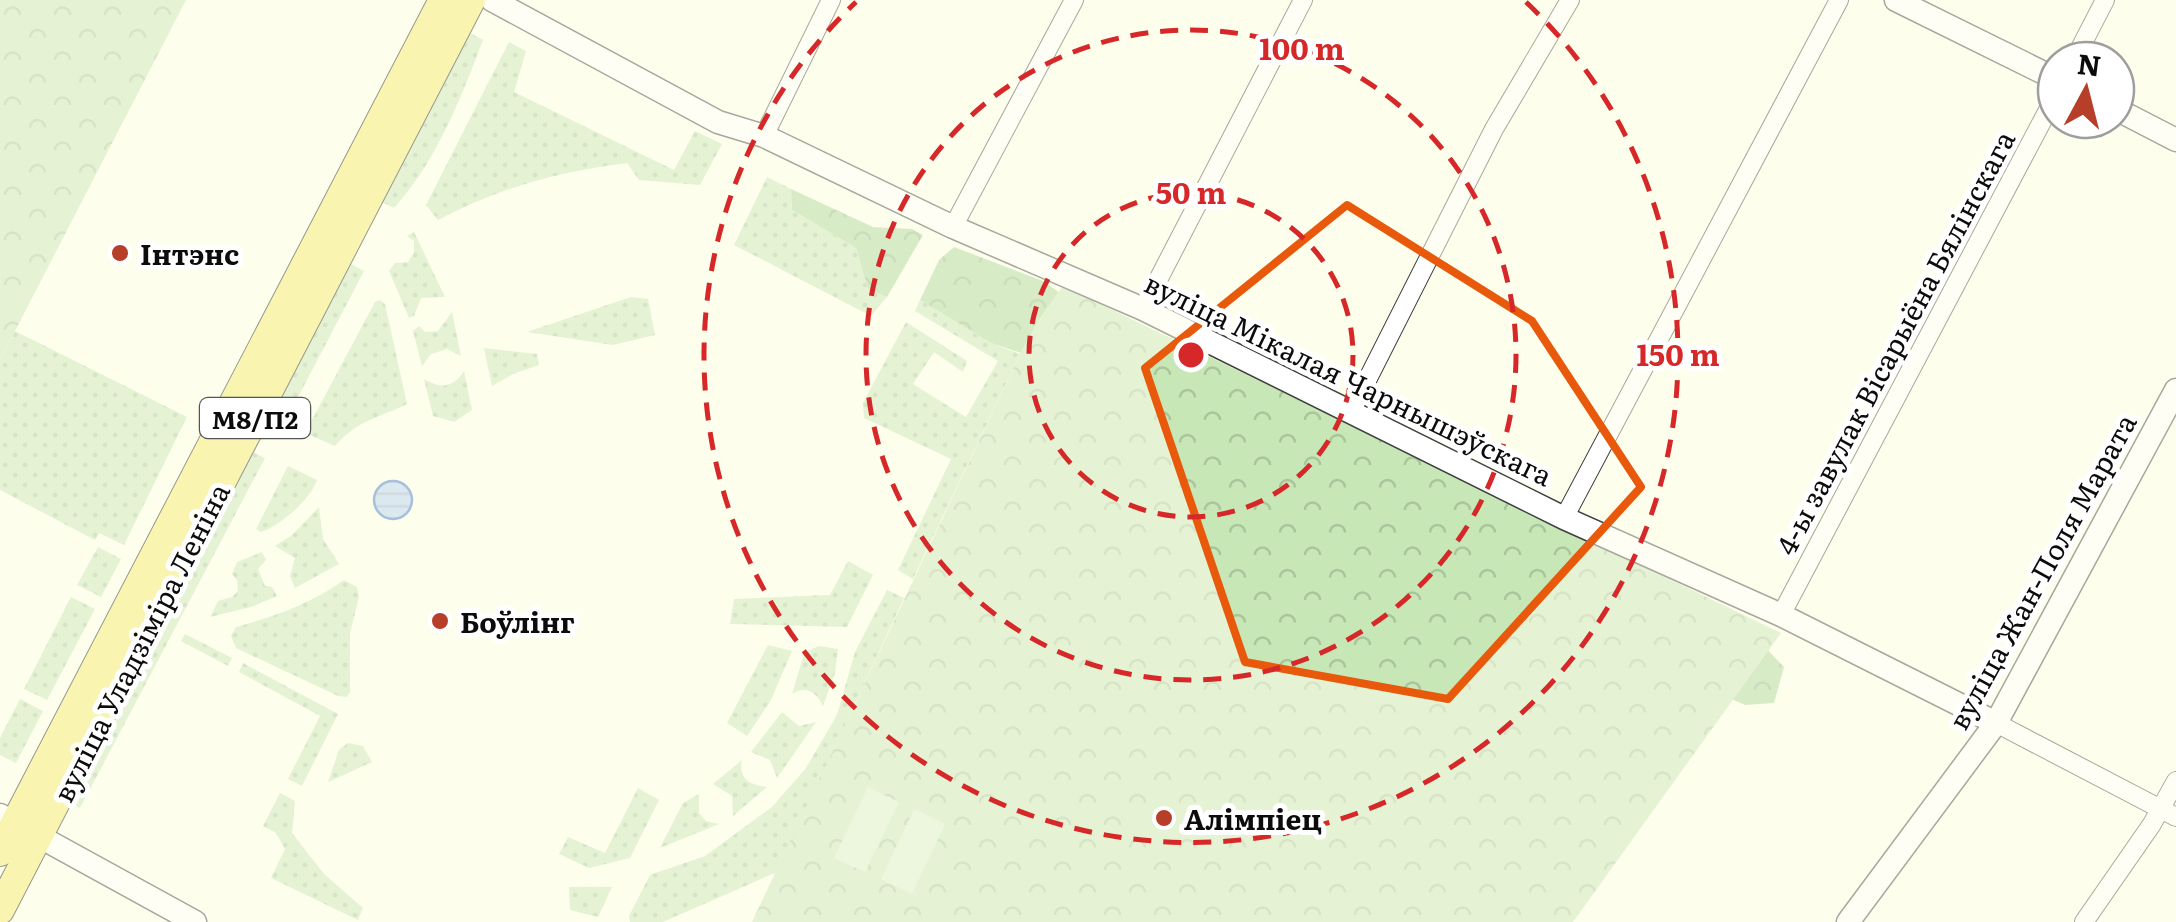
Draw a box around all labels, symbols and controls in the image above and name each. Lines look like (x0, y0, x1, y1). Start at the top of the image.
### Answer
text: 100 m (1259, 25, 1345, 69)
north arrow (2036, 40, 2136, 140)
text: N (2075, 41, 2104, 85)
street label: 4-ы завулак Вісарыёна Бялінскага (1764, 122, 2024, 562)
text: 50 m (1156, 169, 1226, 213)
place label: Інтэнс (140, 232, 239, 274)
marker: Інтэнс (109, 242, 131, 264)
street label: вуліца Мікалая Чарнышэўскага (1138, 261, 1560, 495)
text: 150 m (1636, 331, 1720, 375)
centre of rings (1173, 337, 1209, 373)
road number: М8/П2 (200, 398, 310, 438)
street label: вуліца Жан-Поля Марата (1936, 405, 2146, 737)
street label: вуліца Уладзіміра Леніна (41, 475, 239, 809)
place label: Боўлінг (460, 600, 575, 642)
marker: Боўлінг (429, 610, 451, 632)
place label: Алімпіец (1184, 797, 1321, 839)
marker: Алімпіец (1153, 807, 1175, 829)

